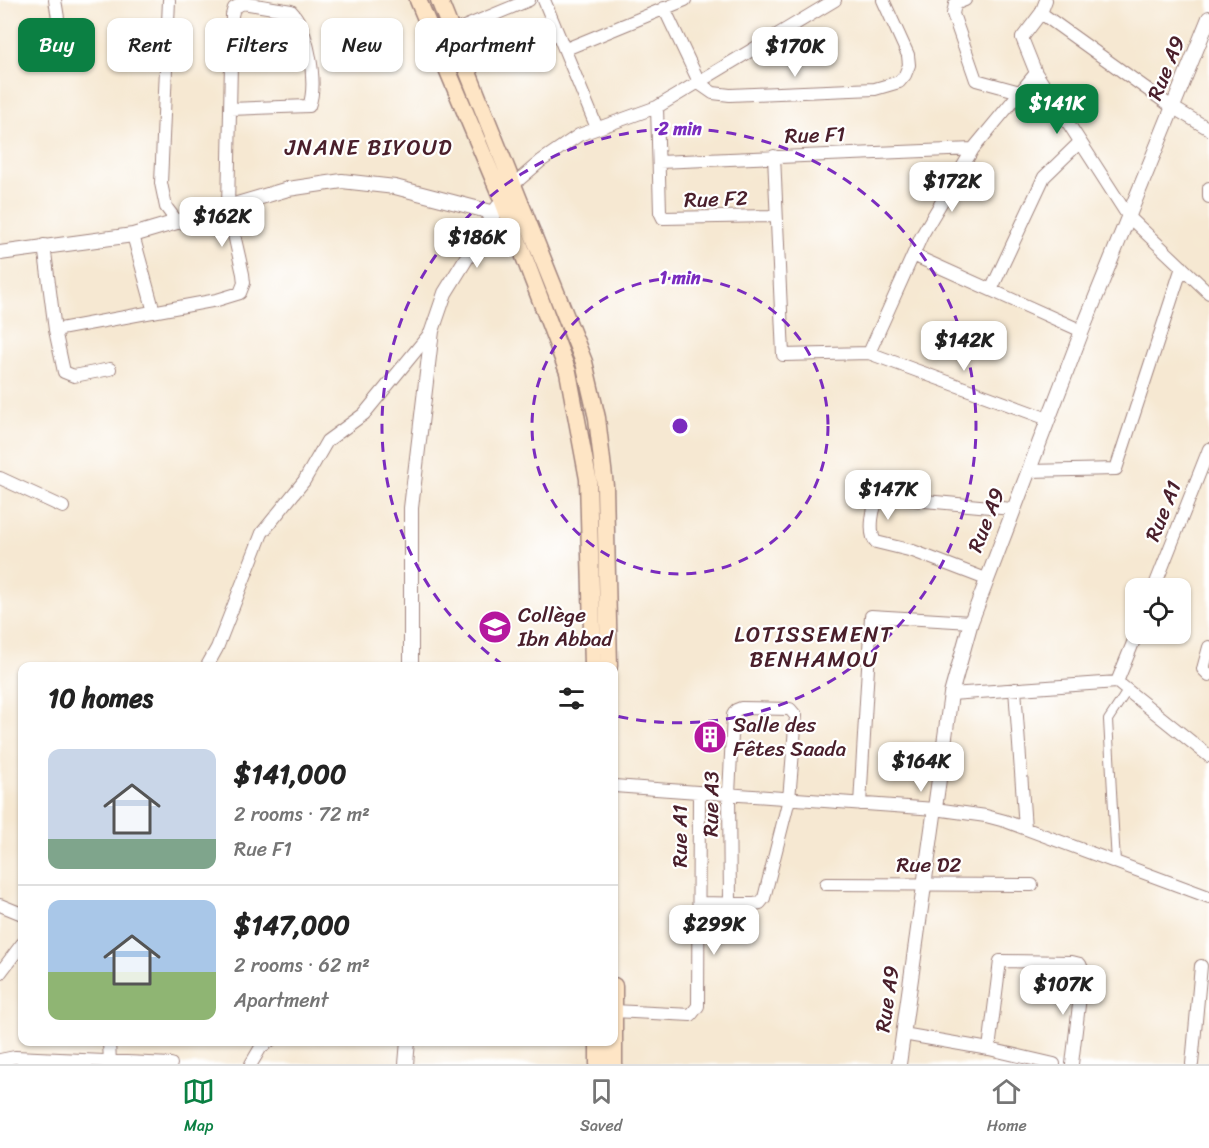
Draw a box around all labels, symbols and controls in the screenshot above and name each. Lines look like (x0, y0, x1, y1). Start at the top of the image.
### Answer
chip: Buy (18, 18, 95, 72)
chip: Rent (107, 18, 193, 72)
chip: Filters (205, 18, 309, 72)
chip: New (321, 18, 403, 72)
chip: Apartment (415, 18, 556, 72)
pin: $170K (753, 27, 837, 78)
text: $170K (766, 29, 824, 64)
street label: Rue A9 (1136, 30, 1196, 106)
pin: $141K (1015, 84, 1099, 135)
text: $141K (1029, 86, 1085, 121)
text: 2 min (657, 113, 702, 145)
street label: Rue F1 (784, 115, 846, 155)
district label: JNANE BIYOUD (284, 128, 453, 167)
pin: $172K (910, 162, 994, 213)
text: $172K (923, 164, 981, 199)
street label: Rue F2 (683, 179, 749, 219)
pin: $162K (180, 197, 264, 248)
text: $162K (193, 199, 251, 234)
pin: $186K (435, 218, 519, 269)
text: $186K (448, 220, 506, 255)
text: 1 min (660, 262, 701, 294)
pin: $142K (922, 321, 1006, 372)
text: $142K (935, 323, 993, 358)
centre of rings (670, 416, 690, 436)
pin: $147K (846, 470, 930, 521)
text: $147K (859, 472, 917, 507)
street label: Rue A1 (1134, 475, 1192, 547)
street label: Rue A9 (956, 482, 1016, 558)
map controls (1125, 578, 1191, 644)
button: locate (1125, 578, 1191, 644)
place label: Collège Ibn Abbad (517, 596, 615, 658)
school or university icon: Collège Ibn Abbad (477, 609, 513, 645)
district label: LOTISSEMENT BENHAMOU (734, 615, 894, 679)
text: 10 homes (48, 675, 153, 721)
icon: filters (555, 682, 588, 715)
place label: Salle des Fêtes Saada (733, 706, 847, 768)
building icon: Salle des Fêtes Saada (692, 719, 728, 755)
pin: $164K (879, 742, 963, 793)
text: $164K (892, 744, 950, 779)
text: $141,000 (234, 751, 346, 797)
street label: Rue A3 (691, 770, 731, 837)
icon: home (96, 773, 168, 845)
text: 2 rooms · 72 m² (234, 797, 370, 832)
street label: Rue A1 (661, 804, 699, 868)
text: Rue F1 (234, 832, 292, 867)
street label: Rue D2 (897, 846, 961, 884)
text: $147,000 (234, 902, 350, 948)
pin: $299K (672, 905, 756, 956)
text: $299K (683, 907, 745, 942)
icon: home (96, 924, 168, 996)
text: 2 rooms · 62 m² (234, 948, 370, 983)
street label: Rue A9 (864, 963, 910, 1035)
pin: $107K (1021, 965, 1105, 1016)
text: $107K (1034, 967, 1092, 1002)
text: Apartment (234, 983, 328, 1018)
tab: Map (182, 1075, 215, 1140)
tab: Saved (580, 1075, 622, 1140)
tab: Home (987, 1075, 1027, 1140)

